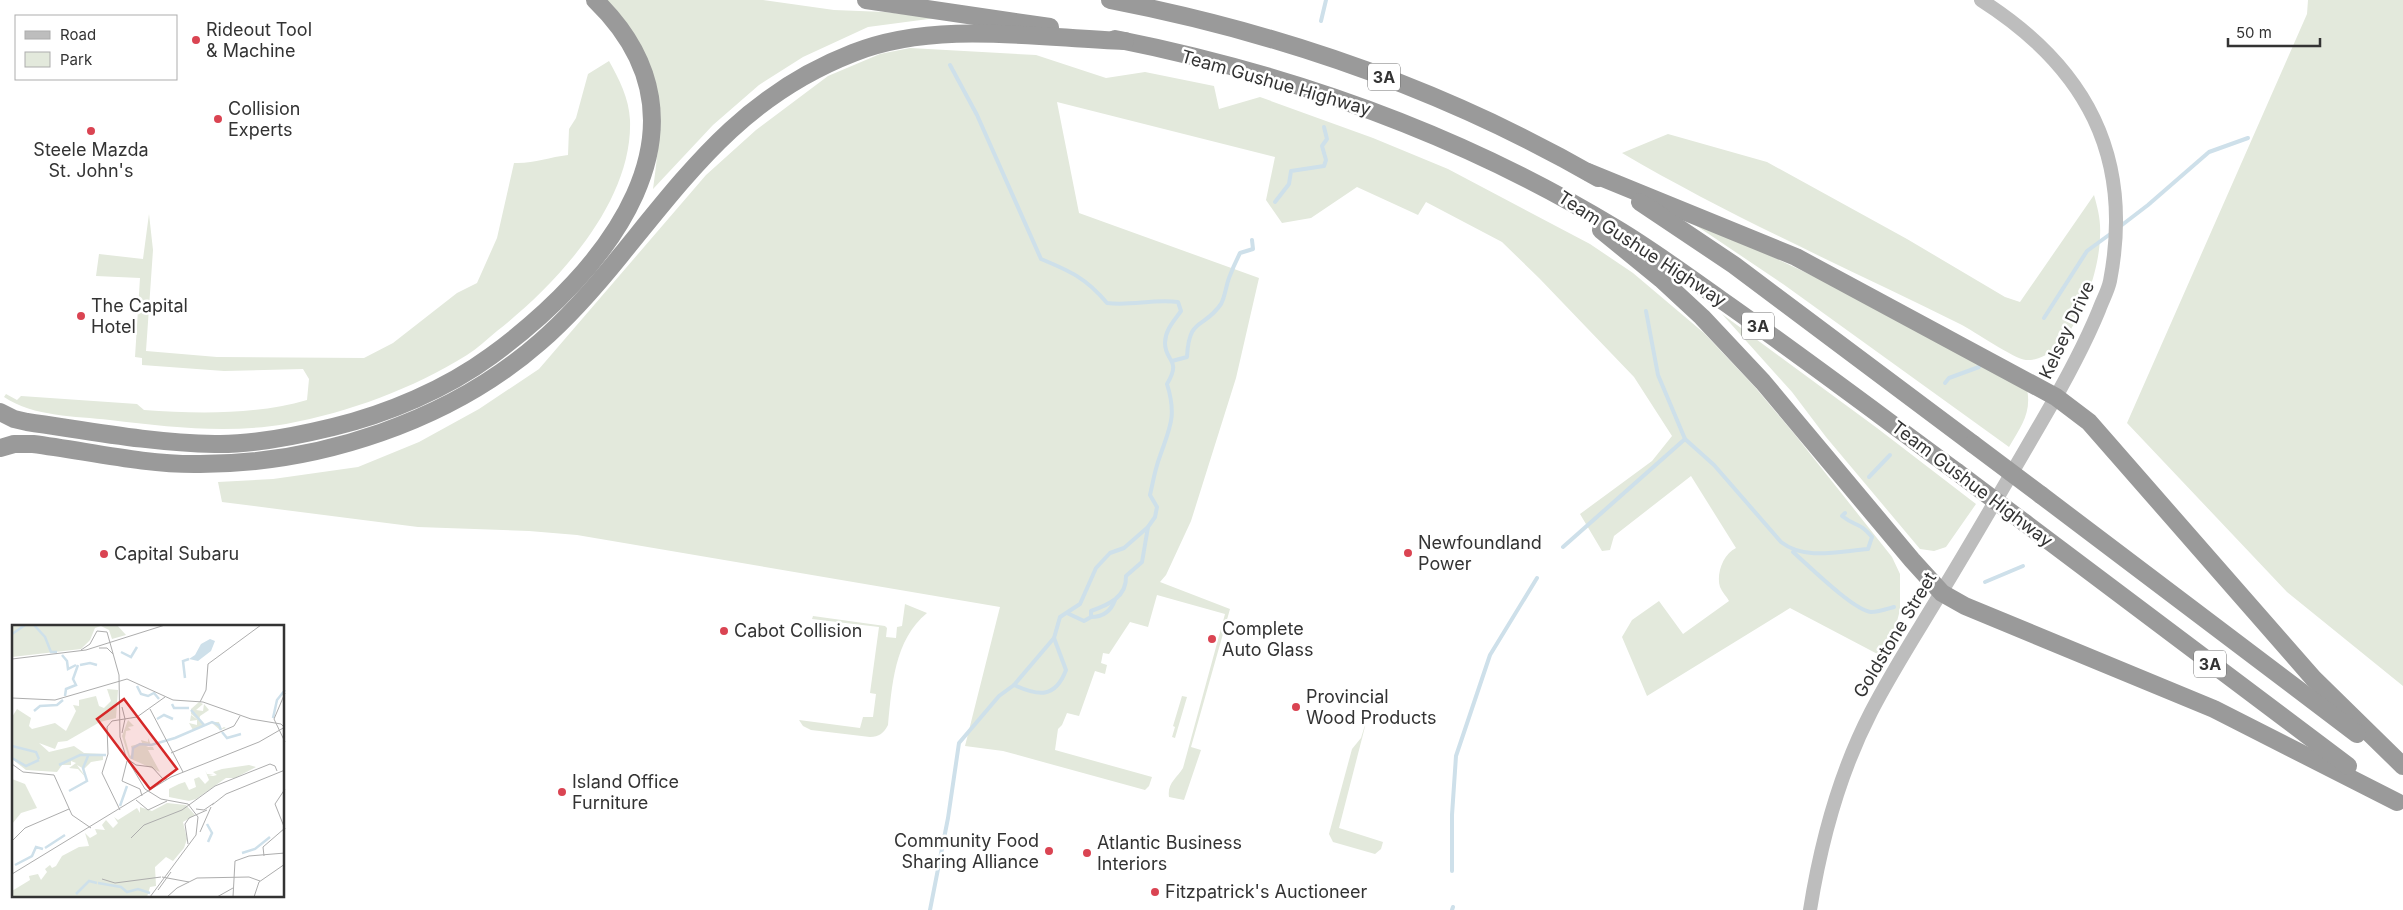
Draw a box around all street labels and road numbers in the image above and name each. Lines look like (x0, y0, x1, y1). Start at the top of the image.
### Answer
street label: Team Gushue Highway (1179, 45, 1373, 120)
road number: 3A (1368, 64, 1400, 90)
street label: Team Gushue Highway (1554, 186, 1730, 311)
street label: Kelsey Drive (2035, 277, 2098, 382)
road number: 3A (1742, 312, 1774, 340)
street label: Team Gushue Highway (1888, 416, 2057, 551)
street label: Goldstone Street (1849, 568, 1940, 701)
road number: 3A (2194, 651, 2226, 678)

